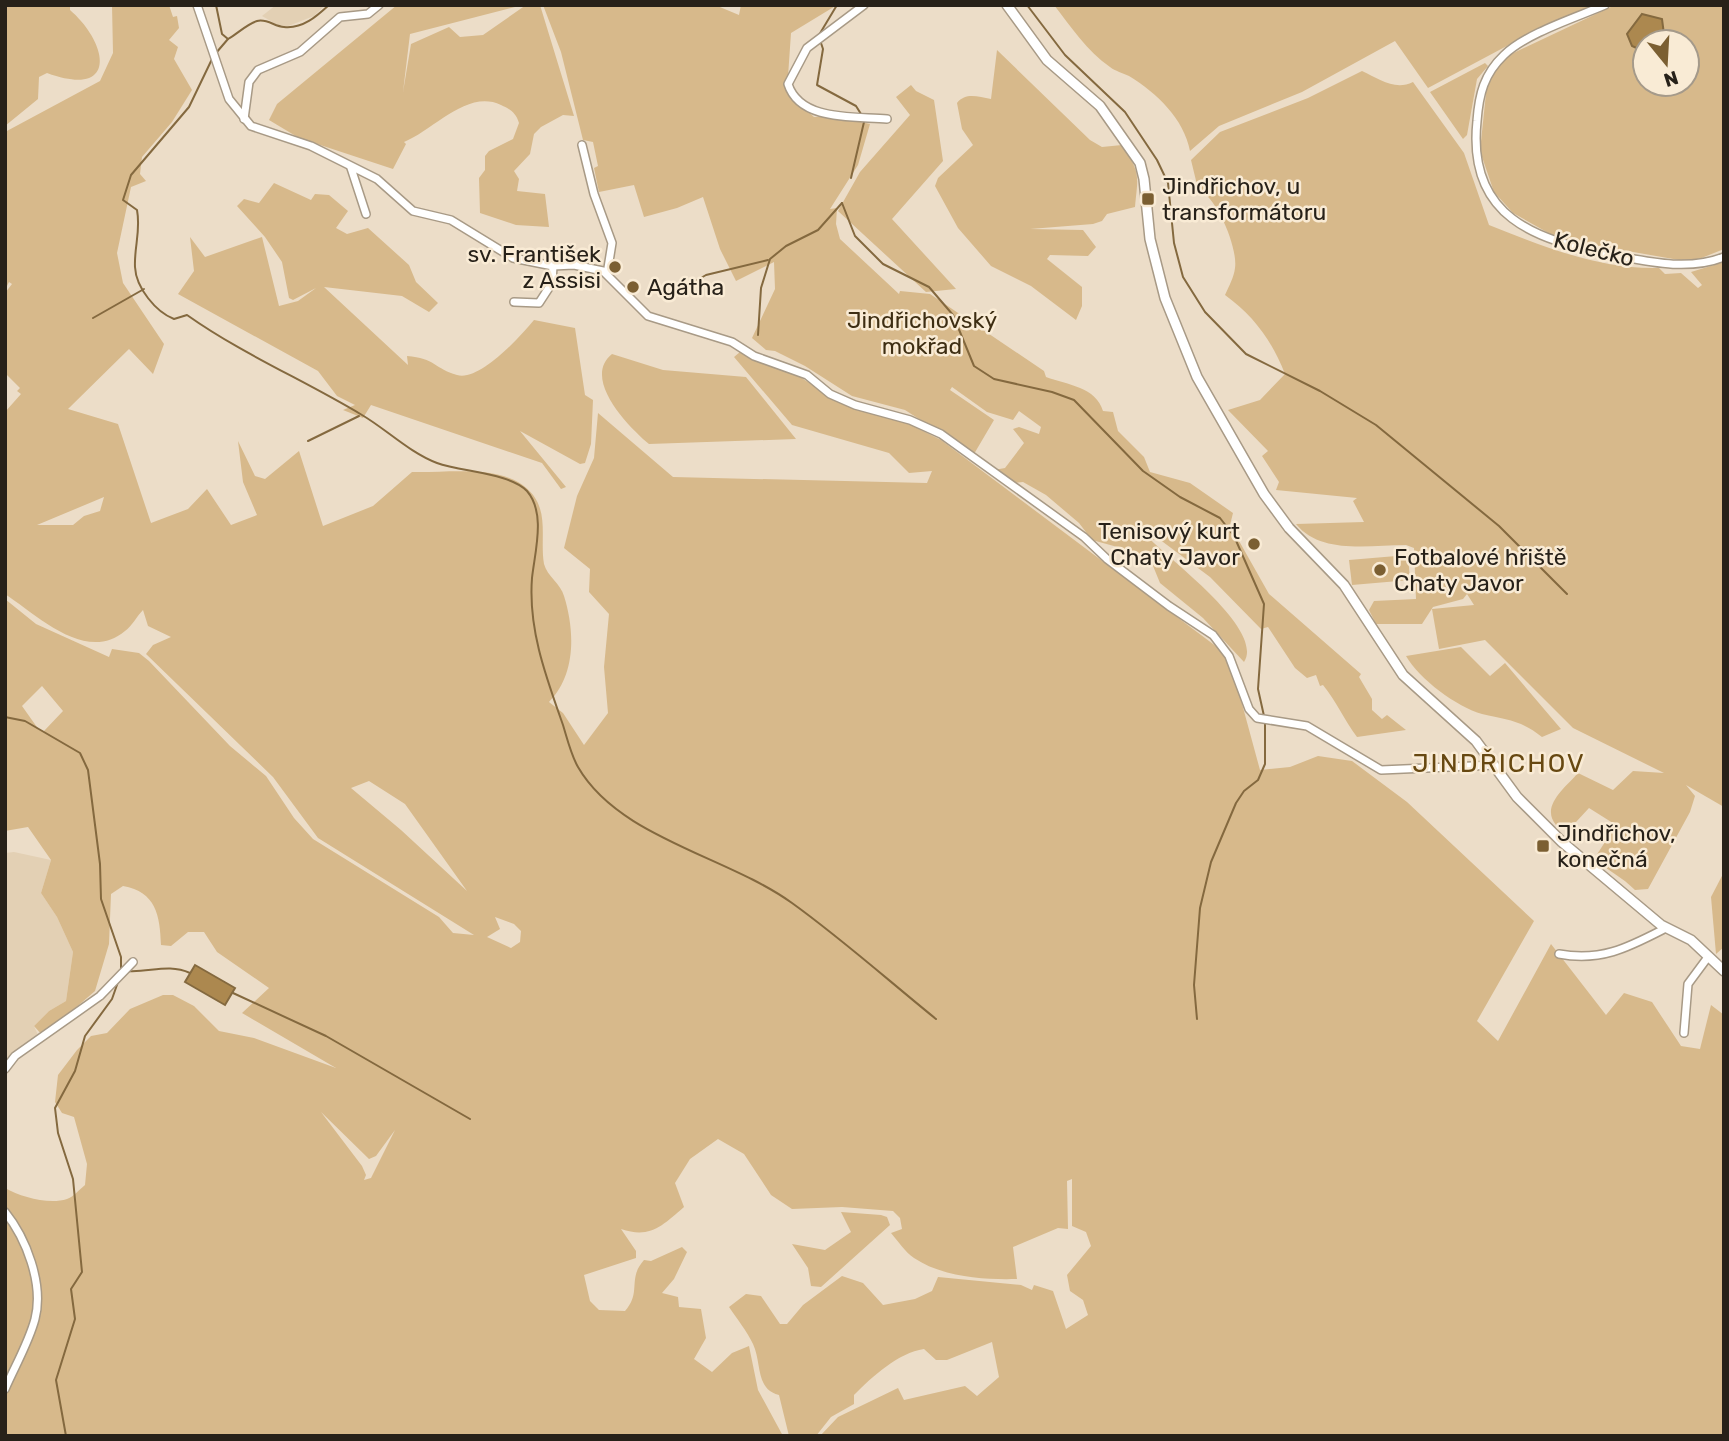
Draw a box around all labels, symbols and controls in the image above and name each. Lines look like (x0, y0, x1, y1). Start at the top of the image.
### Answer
north arrow (1631, 28, 1701, 98)
text: N (1661, 66, 1681, 92)
place label: Jindřichov, u transformátoru (1162, 172, 1326, 226)
marker: Jindřichov, u transformátoru (1140, 191, 1156, 207)
street label: Kolečko (1551, 225, 1637, 273)
place label: sv. František z Assisi (468, 240, 601, 294)
marker: sv. František z Assisi (607, 259, 623, 275)
place label: Agátha (647, 273, 724, 301)
marker: Agátha (625, 279, 641, 295)
park label: Jindřichovský mokřad (847, 306, 997, 360)
place label: Tenisový kurt Chaty Javor (1098, 517, 1240, 571)
marker: Tenisový kurt Chaty Javor (1246, 536, 1262, 552)
place label: Fotbalové hřiště Chaty Javor (1394, 543, 1567, 597)
marker: Fotbalové hřiště Chaty Javor (1372, 562, 1388, 578)
district label: JINDŘICHOV (1412, 748, 1586, 779)
place label: Jindřichov, konečná (1557, 819, 1676, 873)
marker: Jindřichov, konečná (1535, 838, 1551, 854)

